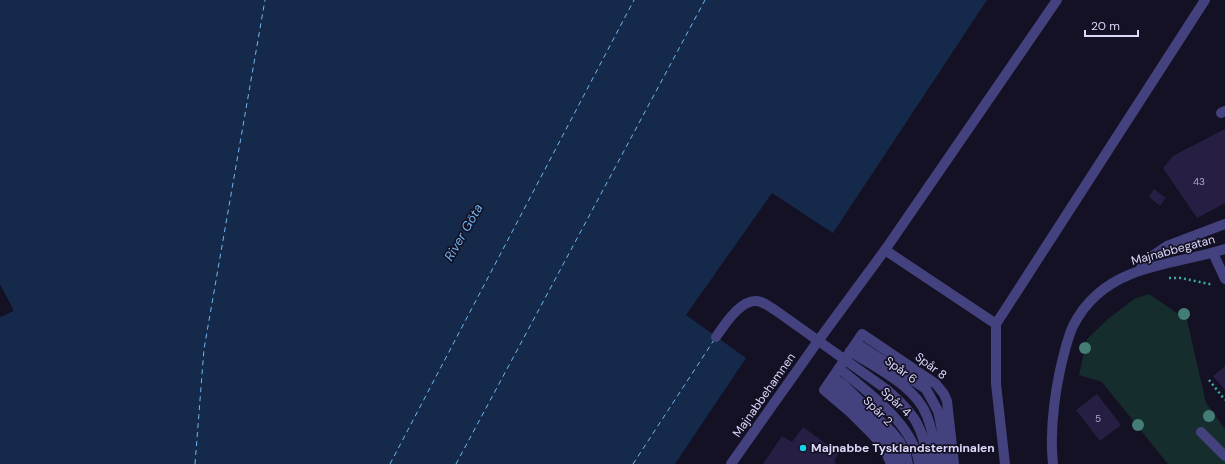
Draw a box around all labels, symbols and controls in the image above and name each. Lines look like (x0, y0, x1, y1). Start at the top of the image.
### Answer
scale bar (1085, 12, 1138, 38)
text: 20 m (1091, 18, 1120, 34)
house number: 43 (1193, 175, 1205, 188)
water label: River Göta (440, 201, 487, 264)
street label: Majnabbegatan (1129, 231, 1217, 269)
street label: Spår 8 (912, 349, 950, 383)
street label: Majnabbehamnen (729, 350, 799, 440)
street label: Spår 6 (882, 353, 920, 387)
street label: Spår 4 (878, 384, 914, 420)
street label: Spår 2 (860, 393, 896, 429)
house number: 5 (1095, 412, 1101, 425)
place label: Majnabbe Tysklandsterminalen (811, 440, 995, 456)
marker: Majnabbe Tysklandsterminalen (798, 443, 808, 453)

